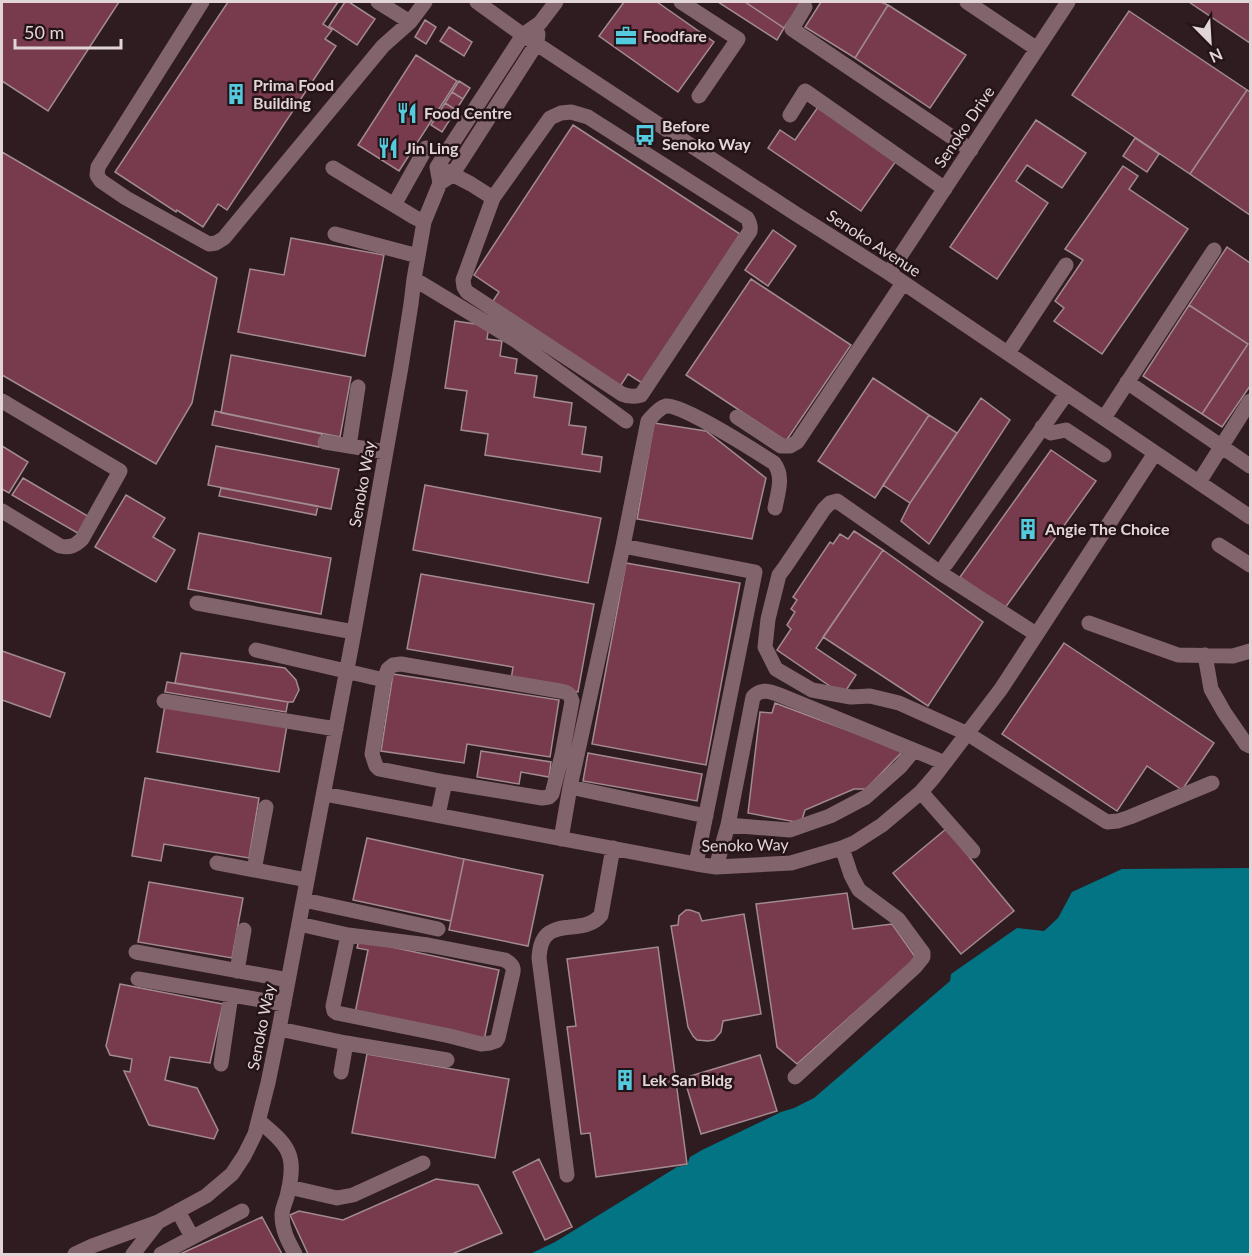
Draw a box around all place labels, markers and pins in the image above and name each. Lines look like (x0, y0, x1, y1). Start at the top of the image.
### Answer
office icon: Foodfare (614, 24, 638, 48)
place label: Foodfare (643, 26, 707, 45)
place label: Prima Food Building (253, 75, 334, 112)
building icon: Prima Food Building (224, 82, 248, 106)
restaurant icon: Food Centre (395, 101, 419, 125)
place label: Food Centre (424, 103, 512, 122)
place label: Before Senoko Way (662, 116, 751, 153)
bus stop icon: Before Senoko Way (633, 123, 657, 147)
restaurant icon: Jin Ling (376, 136, 400, 160)
place label: Jin Ling (405, 138, 459, 157)
building icon: Angie The Choice (1016, 517, 1040, 541)
place label: Angie The Choice (1044, 519, 1170, 538)
building icon: Lek San Bldg (613, 1068, 637, 1092)
place label: Lek San Bldg (642, 1070, 733, 1089)

